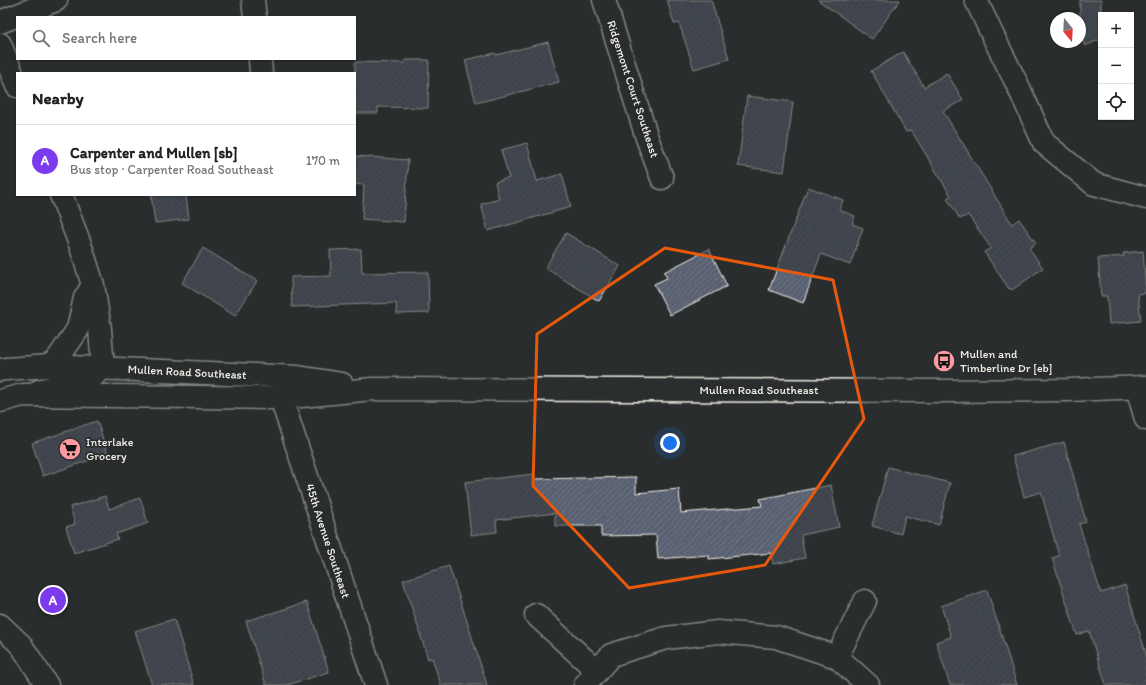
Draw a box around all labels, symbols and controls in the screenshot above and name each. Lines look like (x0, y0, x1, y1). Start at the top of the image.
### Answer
north arrow (1050, 12, 1086, 48)
map controls (1098, 12, 1134, 120)
button: + (1098, 12, 1134, 48)
search box (16, 16, 356, 60)
street label: Ridgemont Court Southeast (604, 19, 662, 160)
icon: search (30, 27, 52, 49)
text: Search here (62, 29, 137, 47)
button: − (1098, 48, 1134, 84)
button: locate (1098, 84, 1134, 120)
text: Nearby (32, 88, 84, 108)
text: Carpenter and Mullen [sb] (70, 144, 237, 162)
text: A (41, 153, 49, 168)
text: 170 m (306, 153, 340, 168)
text: Bus stop · Carpenter Road Southeast (70, 162, 274, 177)
place label: Mullen and Timberline Dr [eb] (960, 347, 1052, 375)
bus stop icon: Mullen and Timberline Dr [eb] (931, 348, 957, 374)
street label: Mullen Road Southeast (127, 362, 247, 382)
street label: Mullen Road Southeast (700, 383, 819, 397)
your location (660, 433, 680, 453)
place label: Interlake Grocery (86, 435, 134, 463)
supermarket icon: Interlake Grocery (57, 436, 83, 462)
street label: 45th Avenue Southeast (303, 482, 353, 601)
pin: A (40, 585, 66, 615)

